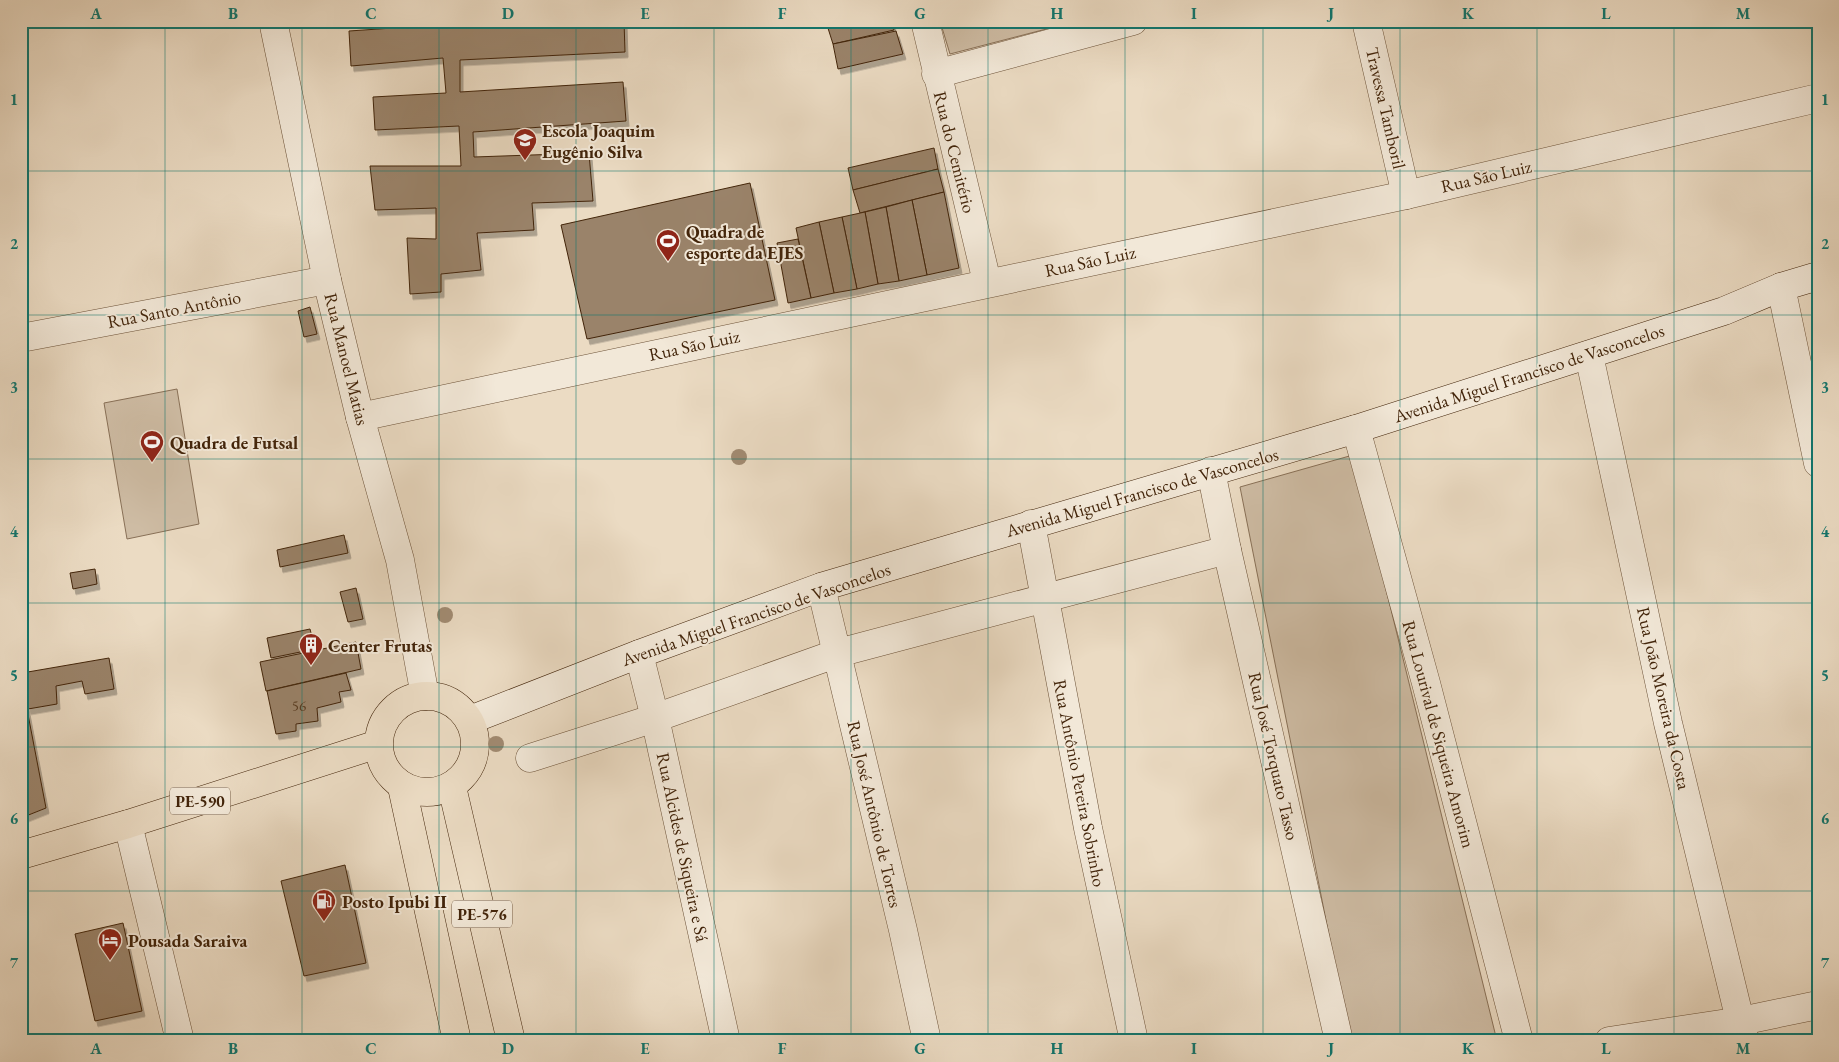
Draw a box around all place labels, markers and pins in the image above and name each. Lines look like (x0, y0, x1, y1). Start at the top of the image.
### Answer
place label: Escola Joaquim Eugênio Silva (542, 119, 655, 163)
school or university icon: Escola Joaquim Eugênio Silva (512, 127, 538, 161)
place label: Quadra de esporte da EJES (686, 220, 803, 264)
sports icon: Quadra de esporte da EJES (655, 228, 681, 262)
sports icon: Quadra de Futsal (139, 429, 165, 463)
place label: Quadra de Futsal (170, 431, 298, 454)
building icon: Center Frutas (298, 632, 324, 666)
place label: Center Frutas (328, 634, 432, 657)
fuel station icon: Posto Ipubi II (311, 888, 337, 922)
place label: Posto Ipubi II (342, 890, 447, 913)
hotel icon: Pousada Saraiva (97, 927, 123, 961)
place label: Pousada Saraiva (128, 929, 248, 952)

